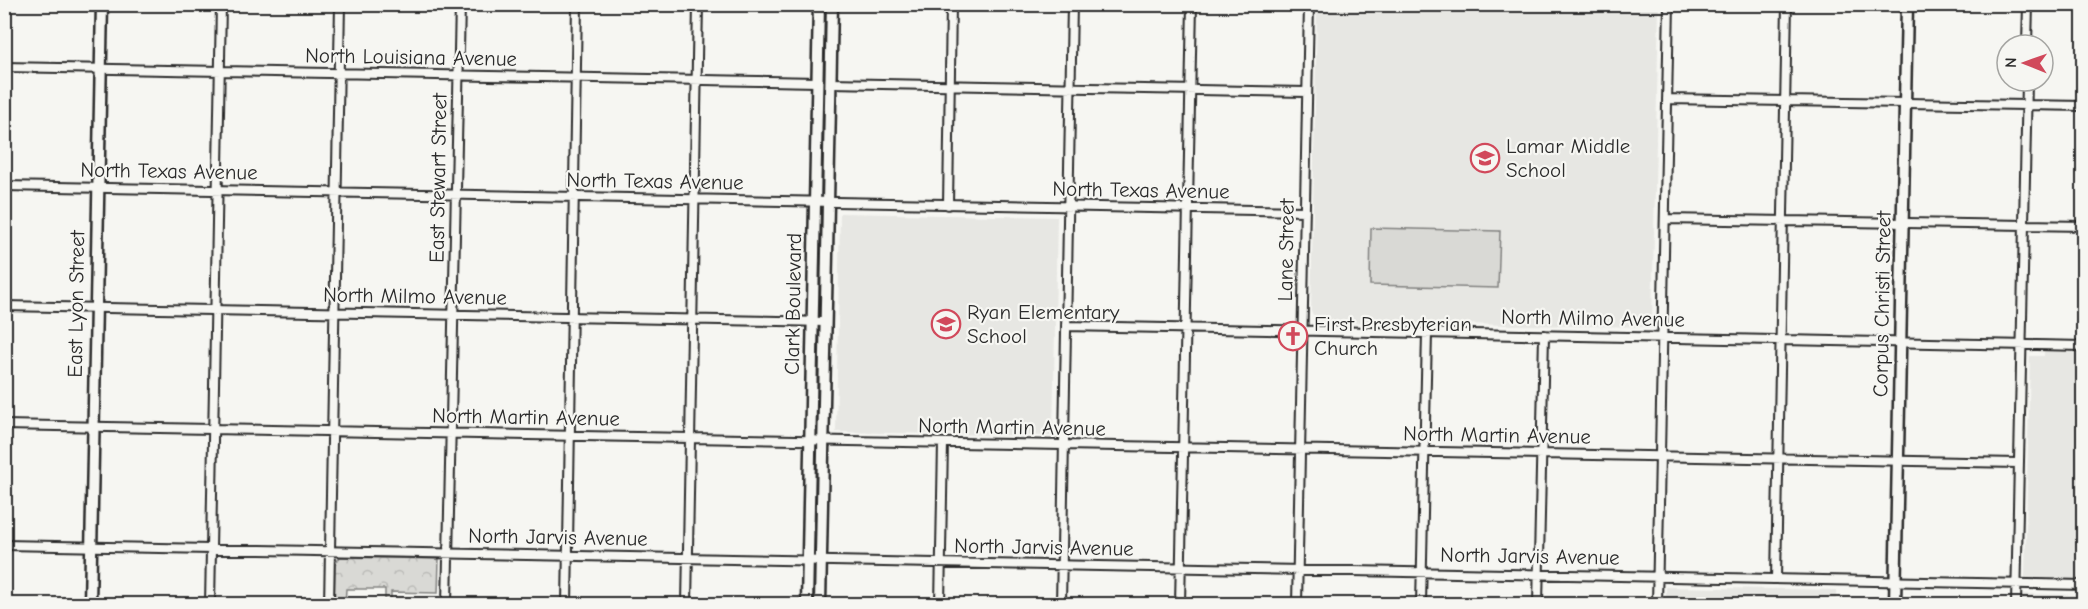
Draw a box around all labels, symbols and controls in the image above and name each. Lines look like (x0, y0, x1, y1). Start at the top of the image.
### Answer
north arrow (1995, 33, 2055, 93)
street label: North Louisiana Avenue (305, 43, 517, 71)
text: N (2002, 57, 2020, 68)
street label: East Stewart Street (425, 92, 451, 263)
place label: Lamar Middle School (1506, 134, 1630, 182)
school or university icon: Lamar Middle School (1469, 142, 1501, 174)
street label: North Texas Avenue (80, 157, 258, 185)
street label: North Texas Avenue (566, 167, 744, 195)
street label: North Texas Avenue (1052, 176, 1230, 204)
street label: Lane Street (1273, 197, 1299, 302)
street label: Corpus Christi Street (1868, 210, 1896, 397)
street label: East Lyon Street (63, 229, 89, 378)
street label: Clark Boulevard (780, 233, 806, 375)
street label: North Milmo Avenue (323, 282, 507, 310)
place label: Ryan Elementary School (967, 300, 1120, 348)
street label: North Milmo Avenue (1501, 304, 1685, 332)
school or university icon: Ryan Elementary School (930, 308, 962, 340)
place label: First Presbyterian Church (1314, 312, 1472, 360)
church icon: First Presbyterian Church (1277, 320, 1309, 352)
street label: North Martin Avenue (432, 403, 620, 431)
street label: North Martin Avenue (918, 413, 1106, 441)
street label: North Martin Avenue (1403, 421, 1591, 449)
street label: North Jarvis Avenue (468, 523, 648, 551)
street label: North Jarvis Avenue (954, 533, 1134, 561)
street label: North Jarvis Avenue (1440, 542, 1620, 570)

